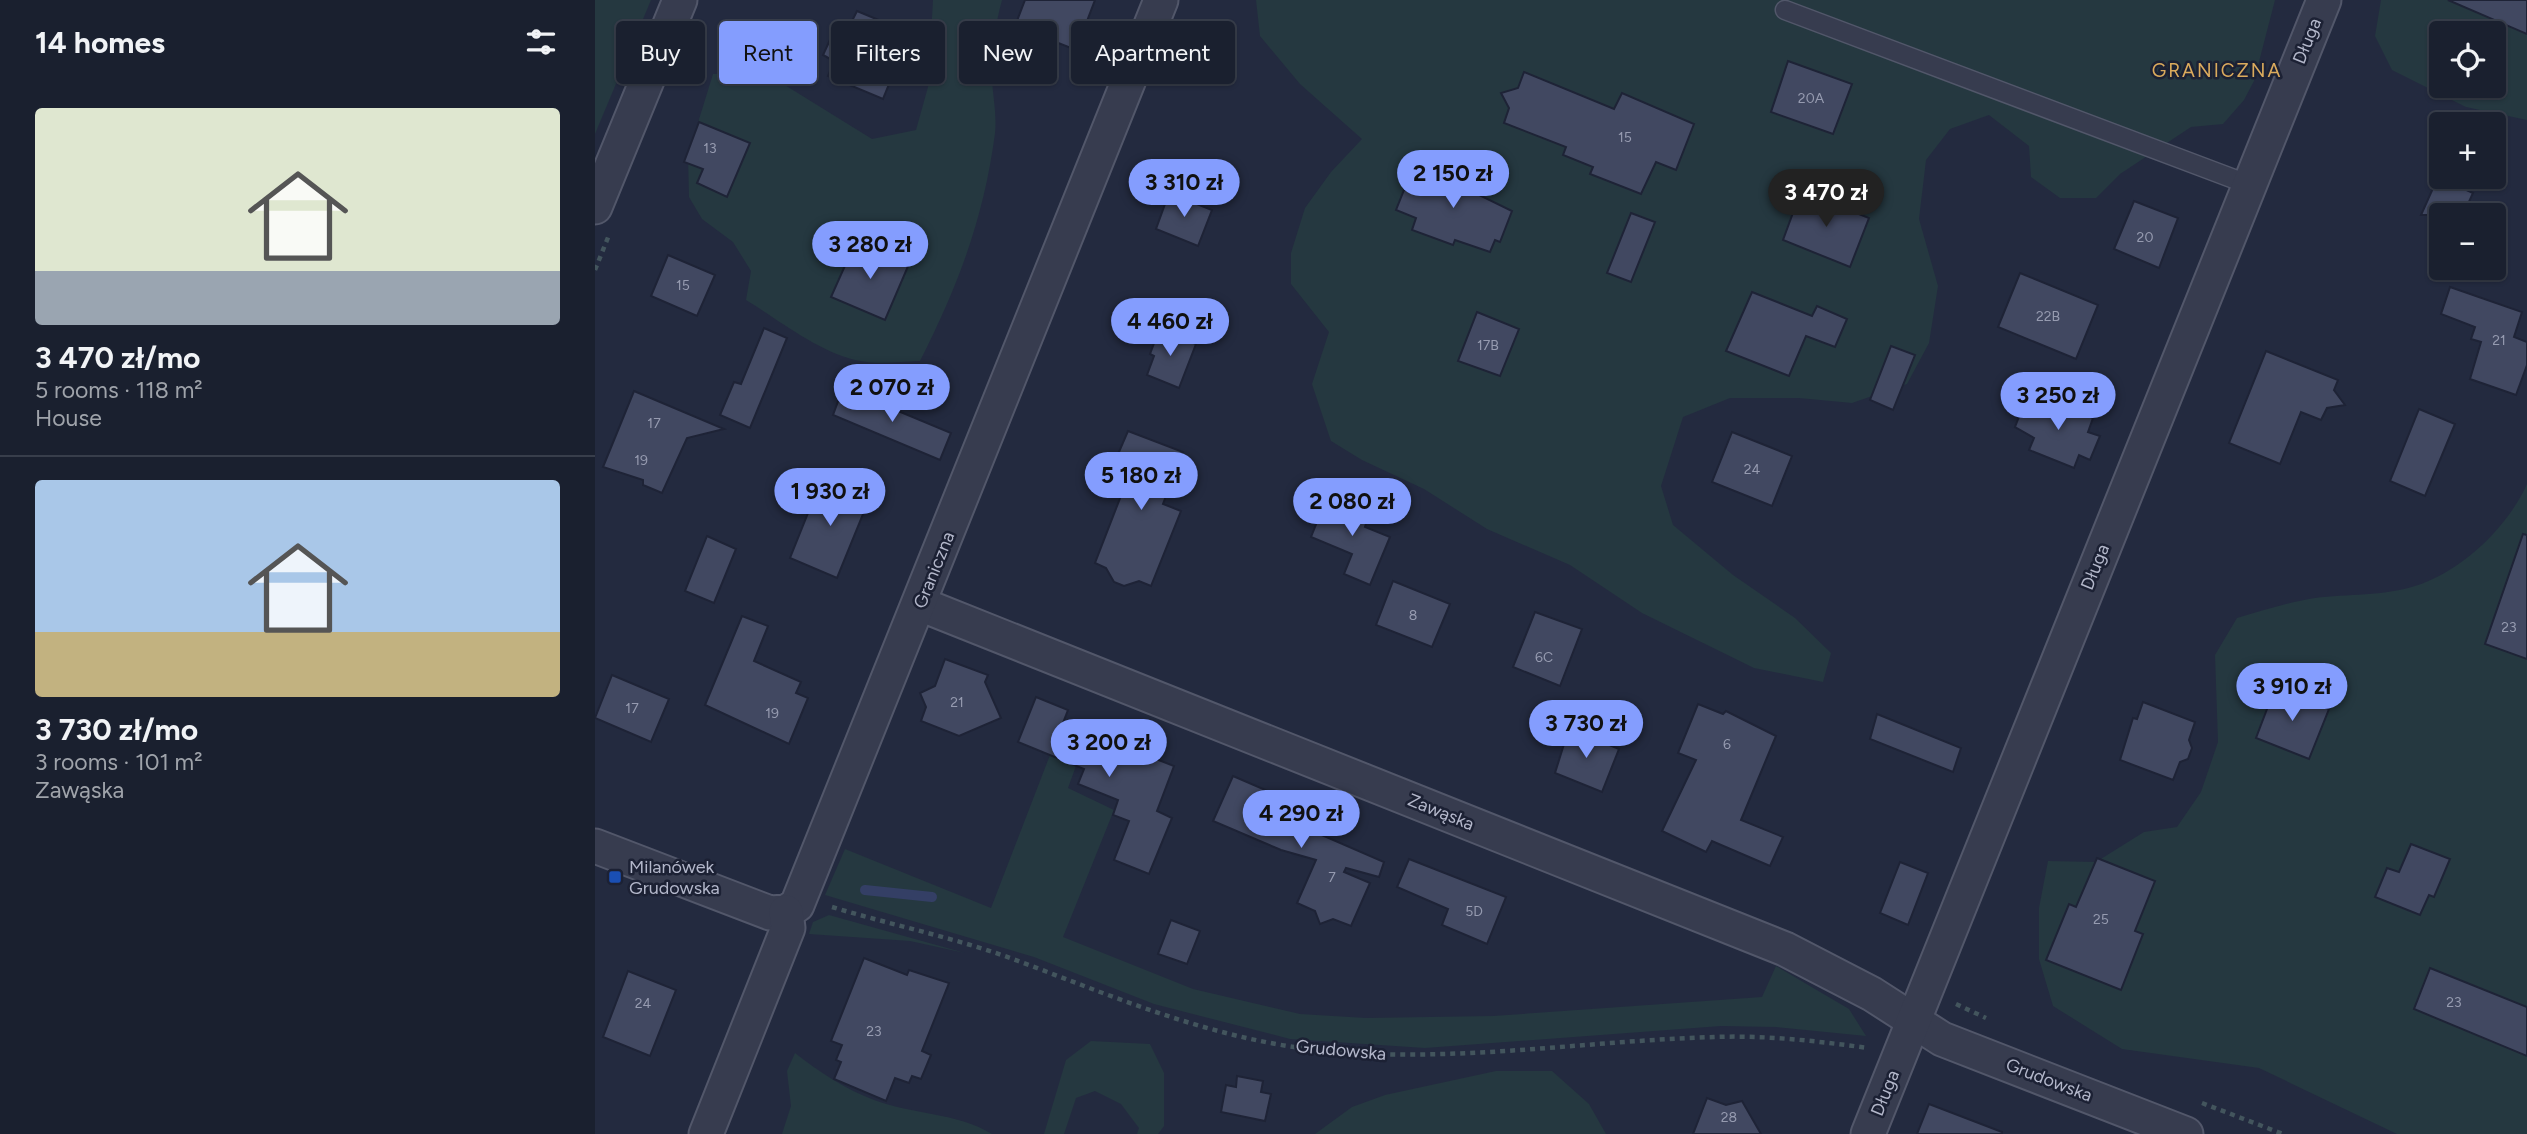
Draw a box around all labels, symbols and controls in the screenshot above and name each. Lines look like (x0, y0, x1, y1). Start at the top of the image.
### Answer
street label: Długa (2288, 15, 2326, 67)
chip: Buy (616, 21, 705, 84)
chip: Rent (719, 21, 817, 84)
chip: Filters (831, 21, 945, 84)
chip: New (959, 21, 1057, 84)
chip: Apartment (1071, 21, 1235, 84)
map controls (2429, 21, 2506, 280)
button: locate (2429, 21, 2506, 98)
icon: filters (522, 23, 560, 61)
text: 14 homes (35, 24, 165, 61)
district label: GRANICZNA (2152, 59, 2282, 82)
house number: 20A (1798, 90, 1825, 107)
button: + (2429, 112, 2506, 189)
house number: 15 (1618, 129, 1632, 146)
house number: 13 (703, 140, 717, 157)
pin: 2 150 zł (1381, 150, 1525, 210)
icon: home (235, 153, 361, 279)
text: 2 150 zł (1413, 159, 1493, 187)
pin: 3 310 zł (1112, 160, 1256, 219)
text: 3 310 zł (1145, 168, 1223, 196)
pin: 3 470 zł (1754, 170, 1898, 229)
text: 3 470 zł (1784, 178, 1868, 206)
button: − (2429, 203, 2506, 280)
pin: 3 280 zł (798, 222, 942, 281)
house number: 20 (2137, 229, 2153, 246)
text: 3 280 zł (828, 230, 912, 258)
house number: 15 (676, 277, 690, 294)
pin: 4 460 zł (1098, 298, 1242, 358)
text: 4 460 zł (1127, 307, 1213, 335)
house number: 22B (2036, 308, 2060, 325)
house number: 21 (2492, 332, 2506, 349)
house number: 17B (1477, 337, 1499, 354)
text: 3 470 zł/mo (35, 339, 201, 376)
pin: 2 070 zł (820, 364, 964, 424)
pin: 3 250 zł (1986, 372, 2130, 432)
text: 2 070 zł (850, 373, 934, 401)
text: 5 rooms · 118 m² (35, 376, 203, 404)
text: 3 250 zł (2017, 381, 2099, 409)
text: House (35, 404, 102, 432)
house number: 17 (647, 415, 661, 432)
house number: 19 (634, 452, 648, 469)
pin: 5 180 zł (1069, 452, 1213, 512)
text: 5 180 zł (1101, 461, 1181, 489)
house number: 24 (1744, 461, 1761, 478)
pin: 1 930 zł (758, 468, 902, 528)
text: 1 930 zł (790, 477, 870, 505)
pin: 2 080 zł (1280, 478, 1424, 538)
text: 2 080 zł (1309, 487, 1395, 515)
icon: home (235, 525, 361, 651)
street label: Graniczna (909, 528, 959, 612)
street label: Długa (2076, 541, 2114, 593)
house number: 8 (1409, 607, 1417, 624)
house number: 23 (2501, 619, 2517, 636)
house number: 6C (1535, 649, 1553, 666)
pin: 3 910 zł (2220, 664, 2364, 723)
text: 3 910 zł (2252, 672, 2332, 700)
house number: 21 (950, 694, 964, 711)
house number: 17 (625, 700, 639, 717)
pin: 3 730 zł (1514, 700, 1658, 760)
house number: 19 (765, 705, 779, 722)
text: 3 730 zł (1545, 709, 1627, 737)
text: 3 730 zł/mo (35, 711, 198, 748)
pin: 3 200 zł (1037, 720, 1181, 779)
text: 3 200 zł (1067, 728, 1151, 756)
house number: 6 (1723, 736, 1731, 753)
text: 3 rooms · 101 m² (35, 748, 202, 776)
text: Zawąska (35, 776, 124, 804)
street label: Zawąska (1405, 789, 1477, 835)
pin: 4 290 zł (1229, 790, 1373, 850)
text: 4 290 zł (1259, 799, 1343, 827)
place label: Milanówek Grudowska (629, 856, 720, 899)
marker: Milanówek Grudowska (607, 869, 623, 885)
house number: 7 (1328, 869, 1336, 886)
house number: 5D (1465, 903, 1483, 920)
house number: 25 (2093, 911, 2109, 928)
house number: 23 (2446, 994, 2462, 1011)
house number: 24 (635, 995, 652, 1012)
house number: 23 (866, 1023, 882, 1040)
street label: Grudowska (1295, 1035, 1387, 1065)
street label: Grudowska (2003, 1053, 2095, 1107)
street label: Długa (1866, 1067, 1904, 1119)
house number: 28 (1721, 1109, 1737, 1126)

